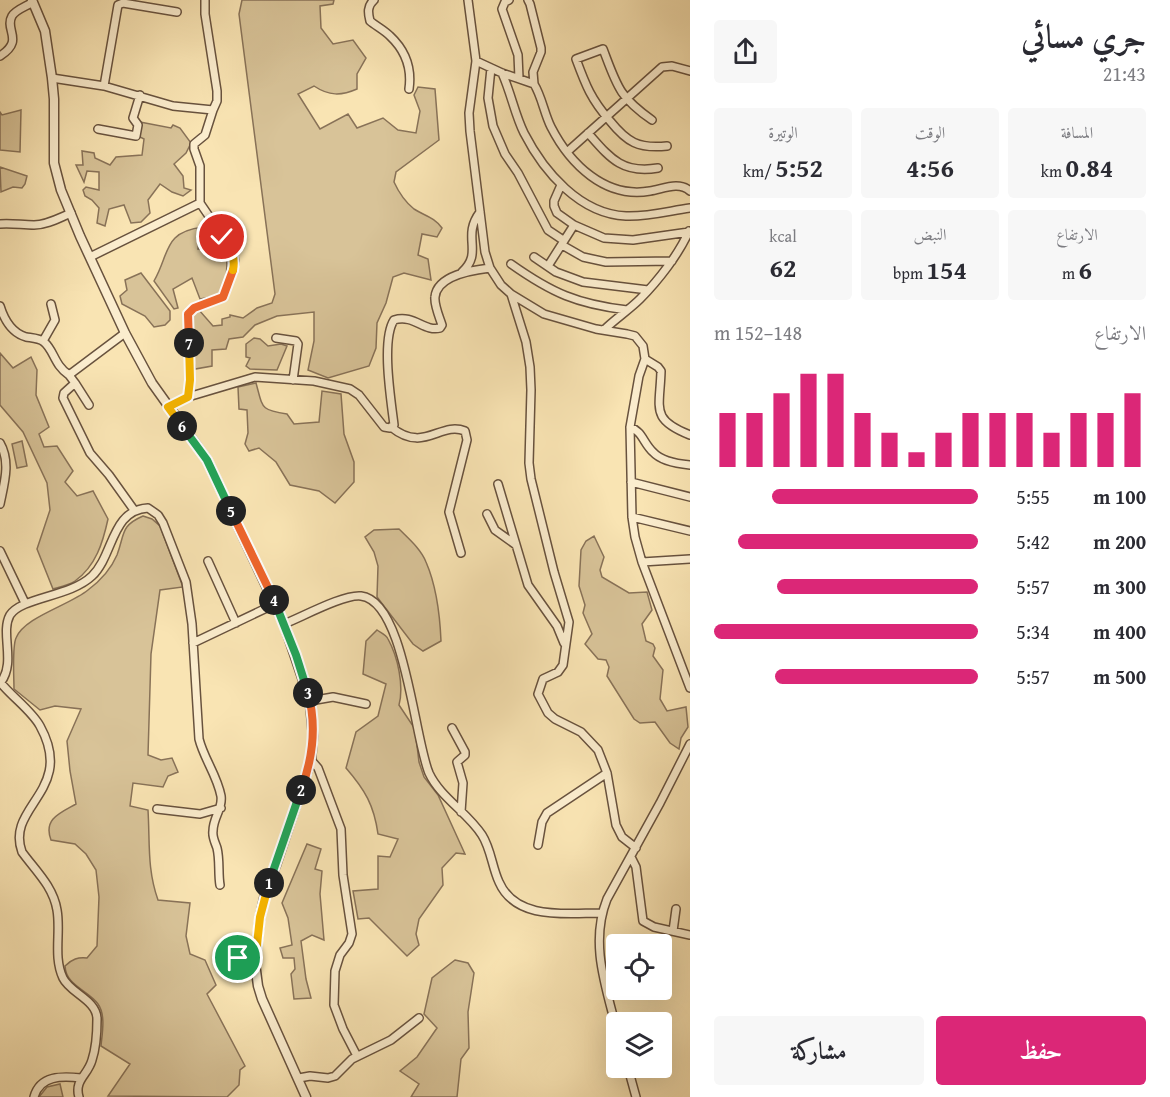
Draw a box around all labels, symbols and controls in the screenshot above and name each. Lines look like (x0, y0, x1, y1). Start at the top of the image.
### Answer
text: جري مسائي (1021, 12, 1146, 60)
button: share (714, 20, 777, 83)
text: 21:43 (1103, 59, 1146, 88)
text: الوتيرة (768, 120, 798, 144)
text: الوقت (915, 120, 945, 144)
text: المسافة (1061, 120, 1093, 144)
text: 5:52 (775, 148, 823, 187)
text: 4:56 (906, 148, 954, 187)
text: 0.84 (1065, 148, 1113, 187)
text: /km (743, 159, 775, 183)
text: km (1041, 159, 1065, 183)
pin (196, 211, 247, 262)
icon: check (205, 220, 238, 253)
text: النبض (914, 222, 946, 246)
text: الارتفاع (1056, 222, 1098, 246)
text: kcal (769, 224, 797, 248)
text: 62 (770, 248, 796, 287)
text: 154 (927, 250, 967, 289)
text: 6 (1079, 250, 1092, 289)
text: bpm (893, 261, 927, 285)
text: m (1062, 261, 1079, 285)
text: 148–152 m (714, 318, 802, 347)
text: الارتفاع (1094, 318, 1146, 347)
pin: 7 (174, 328, 204, 358)
text: 7 (185, 331, 193, 355)
pin: 6 (167, 411, 197, 441)
text: 6 (178, 414, 186, 438)
text: 5:55 (1016, 482, 1050, 511)
text: 100 m (1093, 482, 1146, 511)
pin: 5 (216, 496, 246, 526)
text: 5 (227, 499, 235, 523)
text: 5:42 (1016, 527, 1050, 556)
text: 200 m (1093, 527, 1146, 556)
text: 5:57 (1016, 572, 1050, 601)
text: 300 m (1093, 572, 1146, 601)
pin: 4 (259, 585, 289, 615)
text: 4 (270, 588, 278, 612)
text: 5:34 (1016, 617, 1050, 646)
text: 400 m (1093, 617, 1146, 646)
text: 5:57 (1016, 662, 1050, 691)
text: 500 m (1093, 662, 1146, 691)
pin: 3 (293, 678, 323, 708)
text: 3 (304, 681, 312, 705)
pin: 2 (286, 775, 316, 805)
text: 2 (297, 778, 305, 802)
pin: 1 (254, 868, 284, 898)
text: 1 (265, 871, 273, 895)
pin (212, 932, 263, 983)
map controls (606, 934, 672, 1078)
button: locate (606, 934, 672, 1000)
icon: arrive (221, 941, 254, 974)
button: layers (606, 1012, 672, 1078)
button: مشاركة (714, 1016, 924, 1085)
button: حفظ (936, 1016, 1146, 1085)

